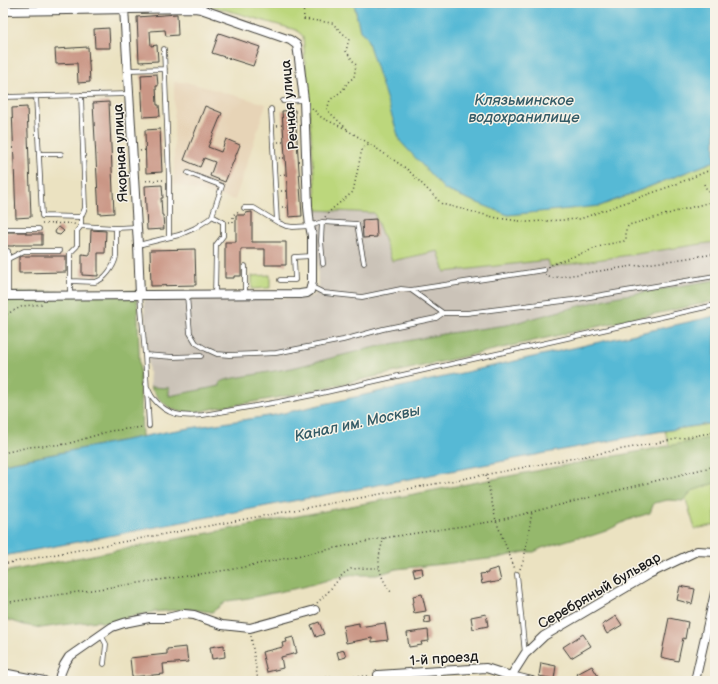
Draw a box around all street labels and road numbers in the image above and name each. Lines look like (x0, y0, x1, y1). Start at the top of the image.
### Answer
street label: Речная улица (277, 58, 302, 151)
street label: Якорная улица (109, 103, 132, 203)
street label: Серебряный бульвар (535, 548, 664, 632)
street label: 1-й проезд (409, 648, 479, 669)

